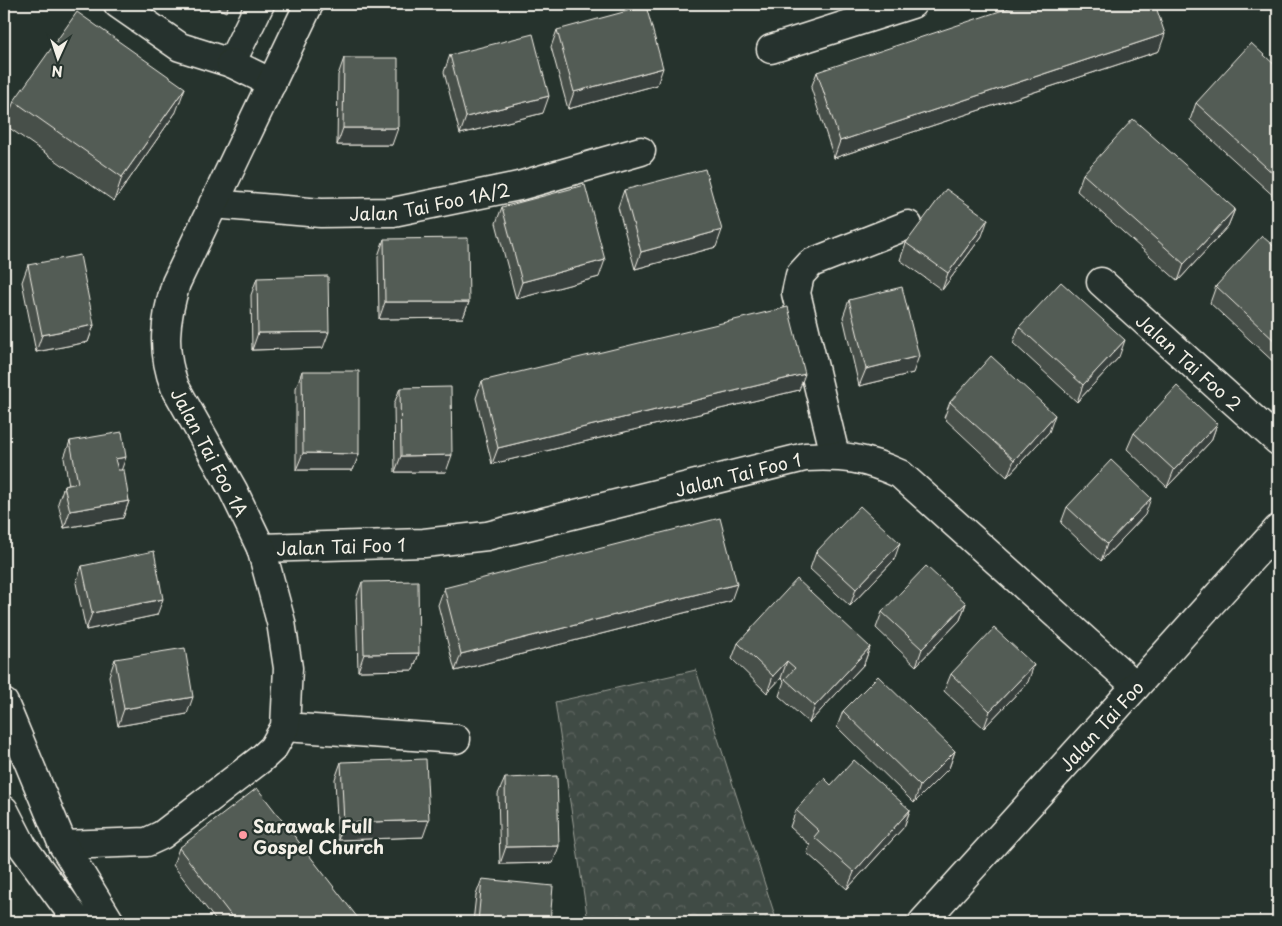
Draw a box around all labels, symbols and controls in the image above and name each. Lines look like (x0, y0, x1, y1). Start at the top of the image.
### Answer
north arrow (32, 32, 82, 82)
text: N (51, 61, 63, 82)
street label: Jalan Tai Foo 1A/2 (349, 175, 512, 226)
street label: Jalan Tai Foo 2 (1131, 307, 1248, 416)
street label: Jalan Tai Foo 1A (165, 383, 255, 521)
street label: Jalan Tai Foo 1 (672, 445, 804, 502)
street label: Jalan Tai Foo 1 (276, 530, 406, 561)
street label: Jalan Tai Foo (1052, 674, 1149, 777)
place label: Sarawak Full Gospel Church (253, 812, 384, 860)
marker: Sarawak Full Gospel Church (237, 829, 249, 841)

